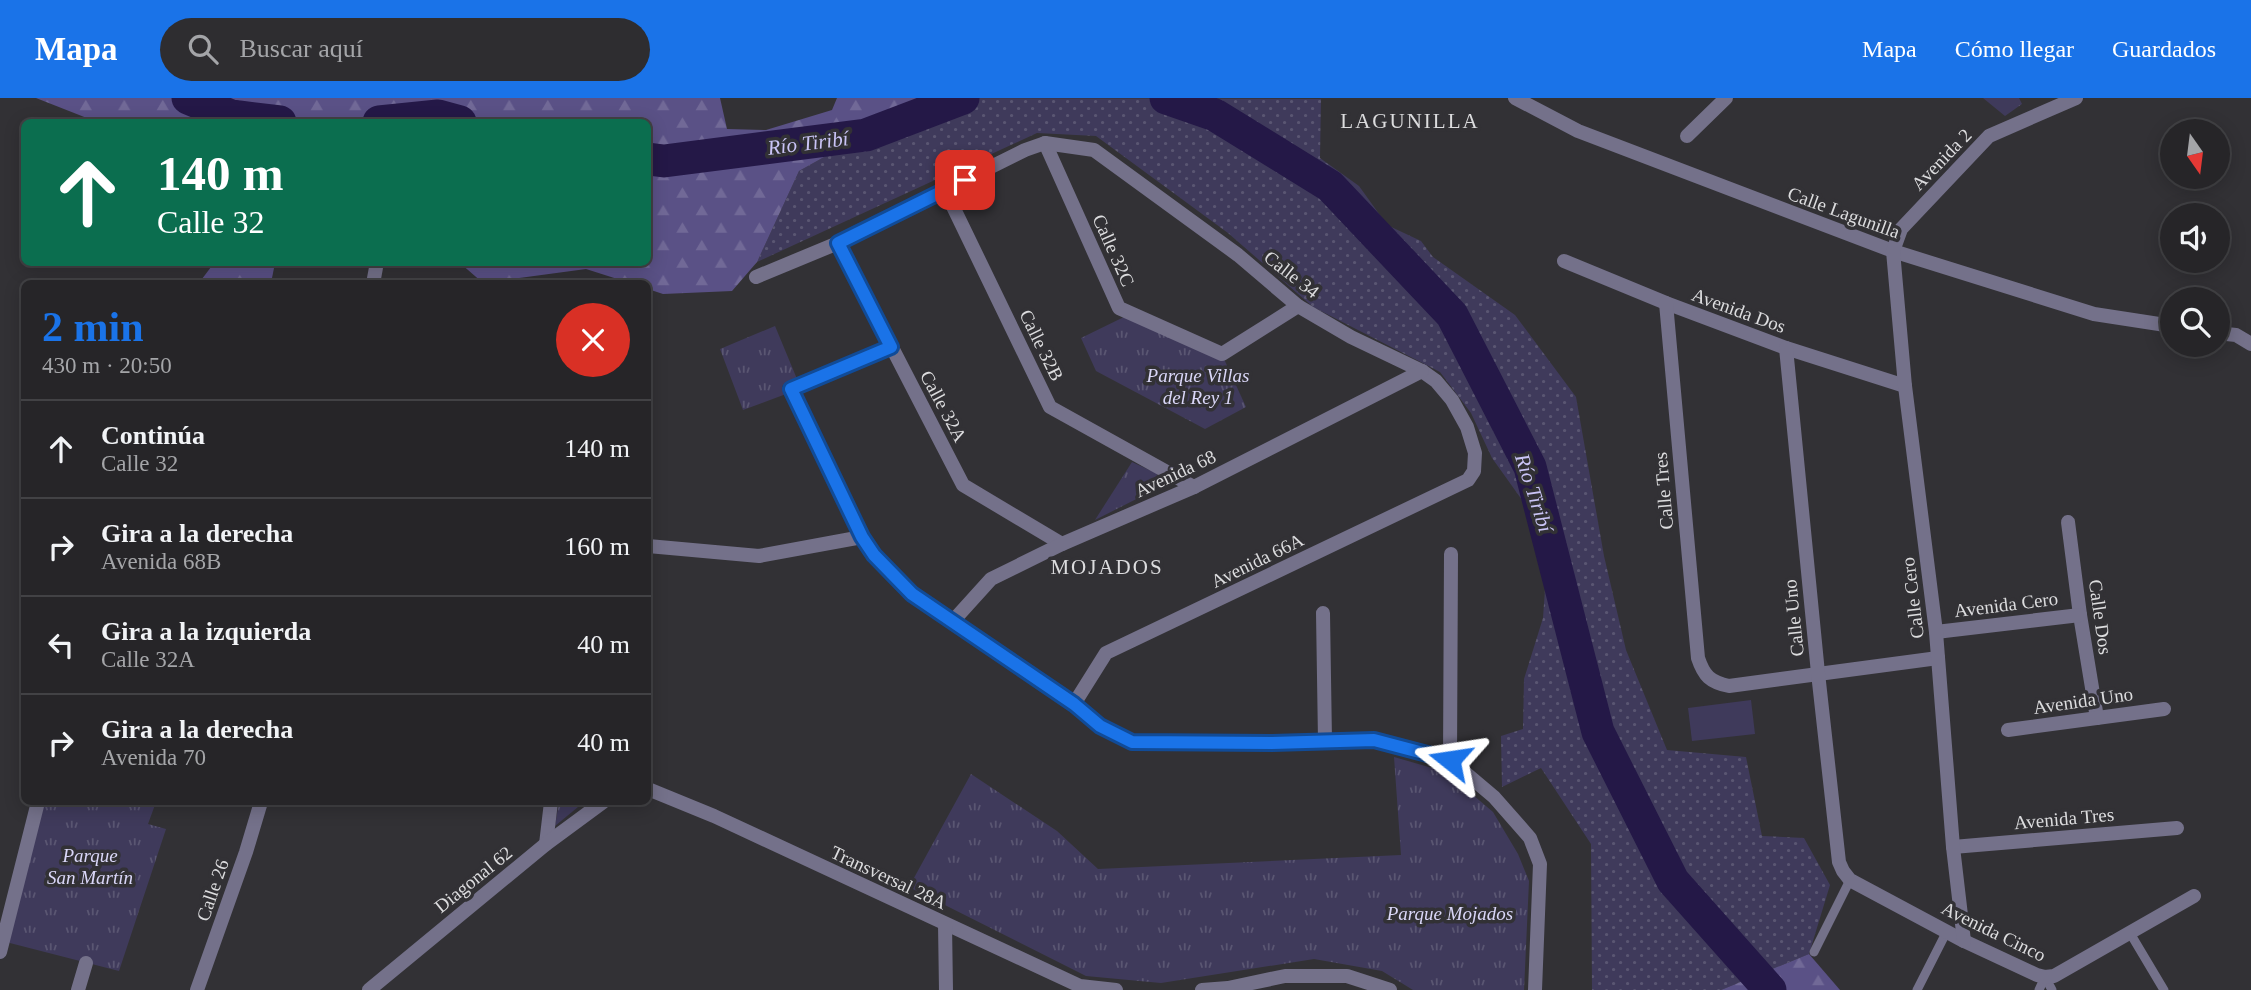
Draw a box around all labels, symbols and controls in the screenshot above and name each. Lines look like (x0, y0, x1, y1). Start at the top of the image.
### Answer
search box (160, 18, 650, 81)
icon: search (184, 30, 222, 68)
text: Mapa (35, 31, 118, 67)
text: Buscar aquí (240, 34, 363, 63)
text: Mapa (1862, 36, 1917, 62)
text: Cómo llegar (1955, 36, 2074, 62)
text: Guardados (2112, 36, 2216, 62)
district label: LAGUNILLA (1340, 109, 1480, 133)
north arrow (2160, 119, 2230, 189)
map controls (2160, 119, 2230, 357)
street label: Avenida 2 (1907, 124, 1976, 194)
water label: Río Tiribí (765, 126, 852, 160)
text: 140 m (157, 146, 284, 201)
icon: ahead (42, 147, 133, 238)
pin (935, 150, 995, 210)
icon: arrive (946, 161, 984, 199)
street label: Calle Lagunilla (1785, 182, 1903, 243)
button: sound (2160, 203, 2230, 273)
text: Calle 32 (157, 204, 265, 240)
street label: Calle 32C (1088, 211, 1139, 289)
street label: Calle 34 (1260, 246, 1324, 303)
street label: Avenida Dos (1689, 284, 1789, 337)
button: search (2160, 287, 2230, 357)
button: close (556, 303, 630, 377)
text: 2 min (42, 304, 144, 350)
street label: Calle 32B (1015, 306, 1068, 384)
text: 430 m · 20:50 (42, 353, 172, 378)
park label: Parque Villas del Rey 1 (1146, 365, 1249, 408)
street label: Calle 32A (916, 367, 971, 446)
text: Continúa (101, 421, 205, 450)
icon: ahead (42, 430, 80, 468)
text: 140 m (564, 434, 630, 463)
street label: Avenida 68 (1131, 446, 1219, 501)
water label: Río Tiribí (1510, 450, 1559, 537)
text: Calle 32 (101, 451, 178, 476)
street label: Calle Tres (1650, 451, 1677, 531)
text: Gira a la derecha (101, 519, 293, 548)
icon: right (42, 528, 80, 566)
street label: Avenida 66A (1207, 529, 1307, 592)
text: 160 m (564, 532, 630, 561)
text: Avenida 68B (101, 549, 221, 574)
district label: MOJADOS (1050, 555, 1164, 579)
street label: Calle Cero (1897, 556, 1928, 640)
street label: Calle Uno (1779, 578, 1808, 658)
street label: Calle Dos (2085, 578, 2116, 656)
street label: Avenida Cero (1953, 588, 2059, 621)
text: Gira a la izquierda (101, 617, 311, 646)
icon: left (42, 626, 80, 664)
text: 40 m (577, 630, 630, 659)
text: Calle 32A (101, 647, 195, 672)
street label: Avenida Uno (2032, 683, 2134, 718)
text: Gira a la derecha (101, 715, 293, 744)
position arrow (1413, 723, 1487, 797)
icon: right (42, 724, 80, 762)
text: 40 m (577, 728, 630, 757)
text: Avenida 70 (101, 745, 206, 770)
street label: Avenida Tres (2013, 804, 2115, 833)
street label: Transversal 28A (828, 841, 950, 914)
street label: Diagonal 62 (430, 842, 516, 917)
park label: Parque San Martín (47, 845, 133, 888)
street label: Calle 26 (192, 857, 233, 924)
street label: Avenida Cinco (1938, 897, 2049, 966)
park label: Parque Mojados (1386, 903, 1513, 924)

